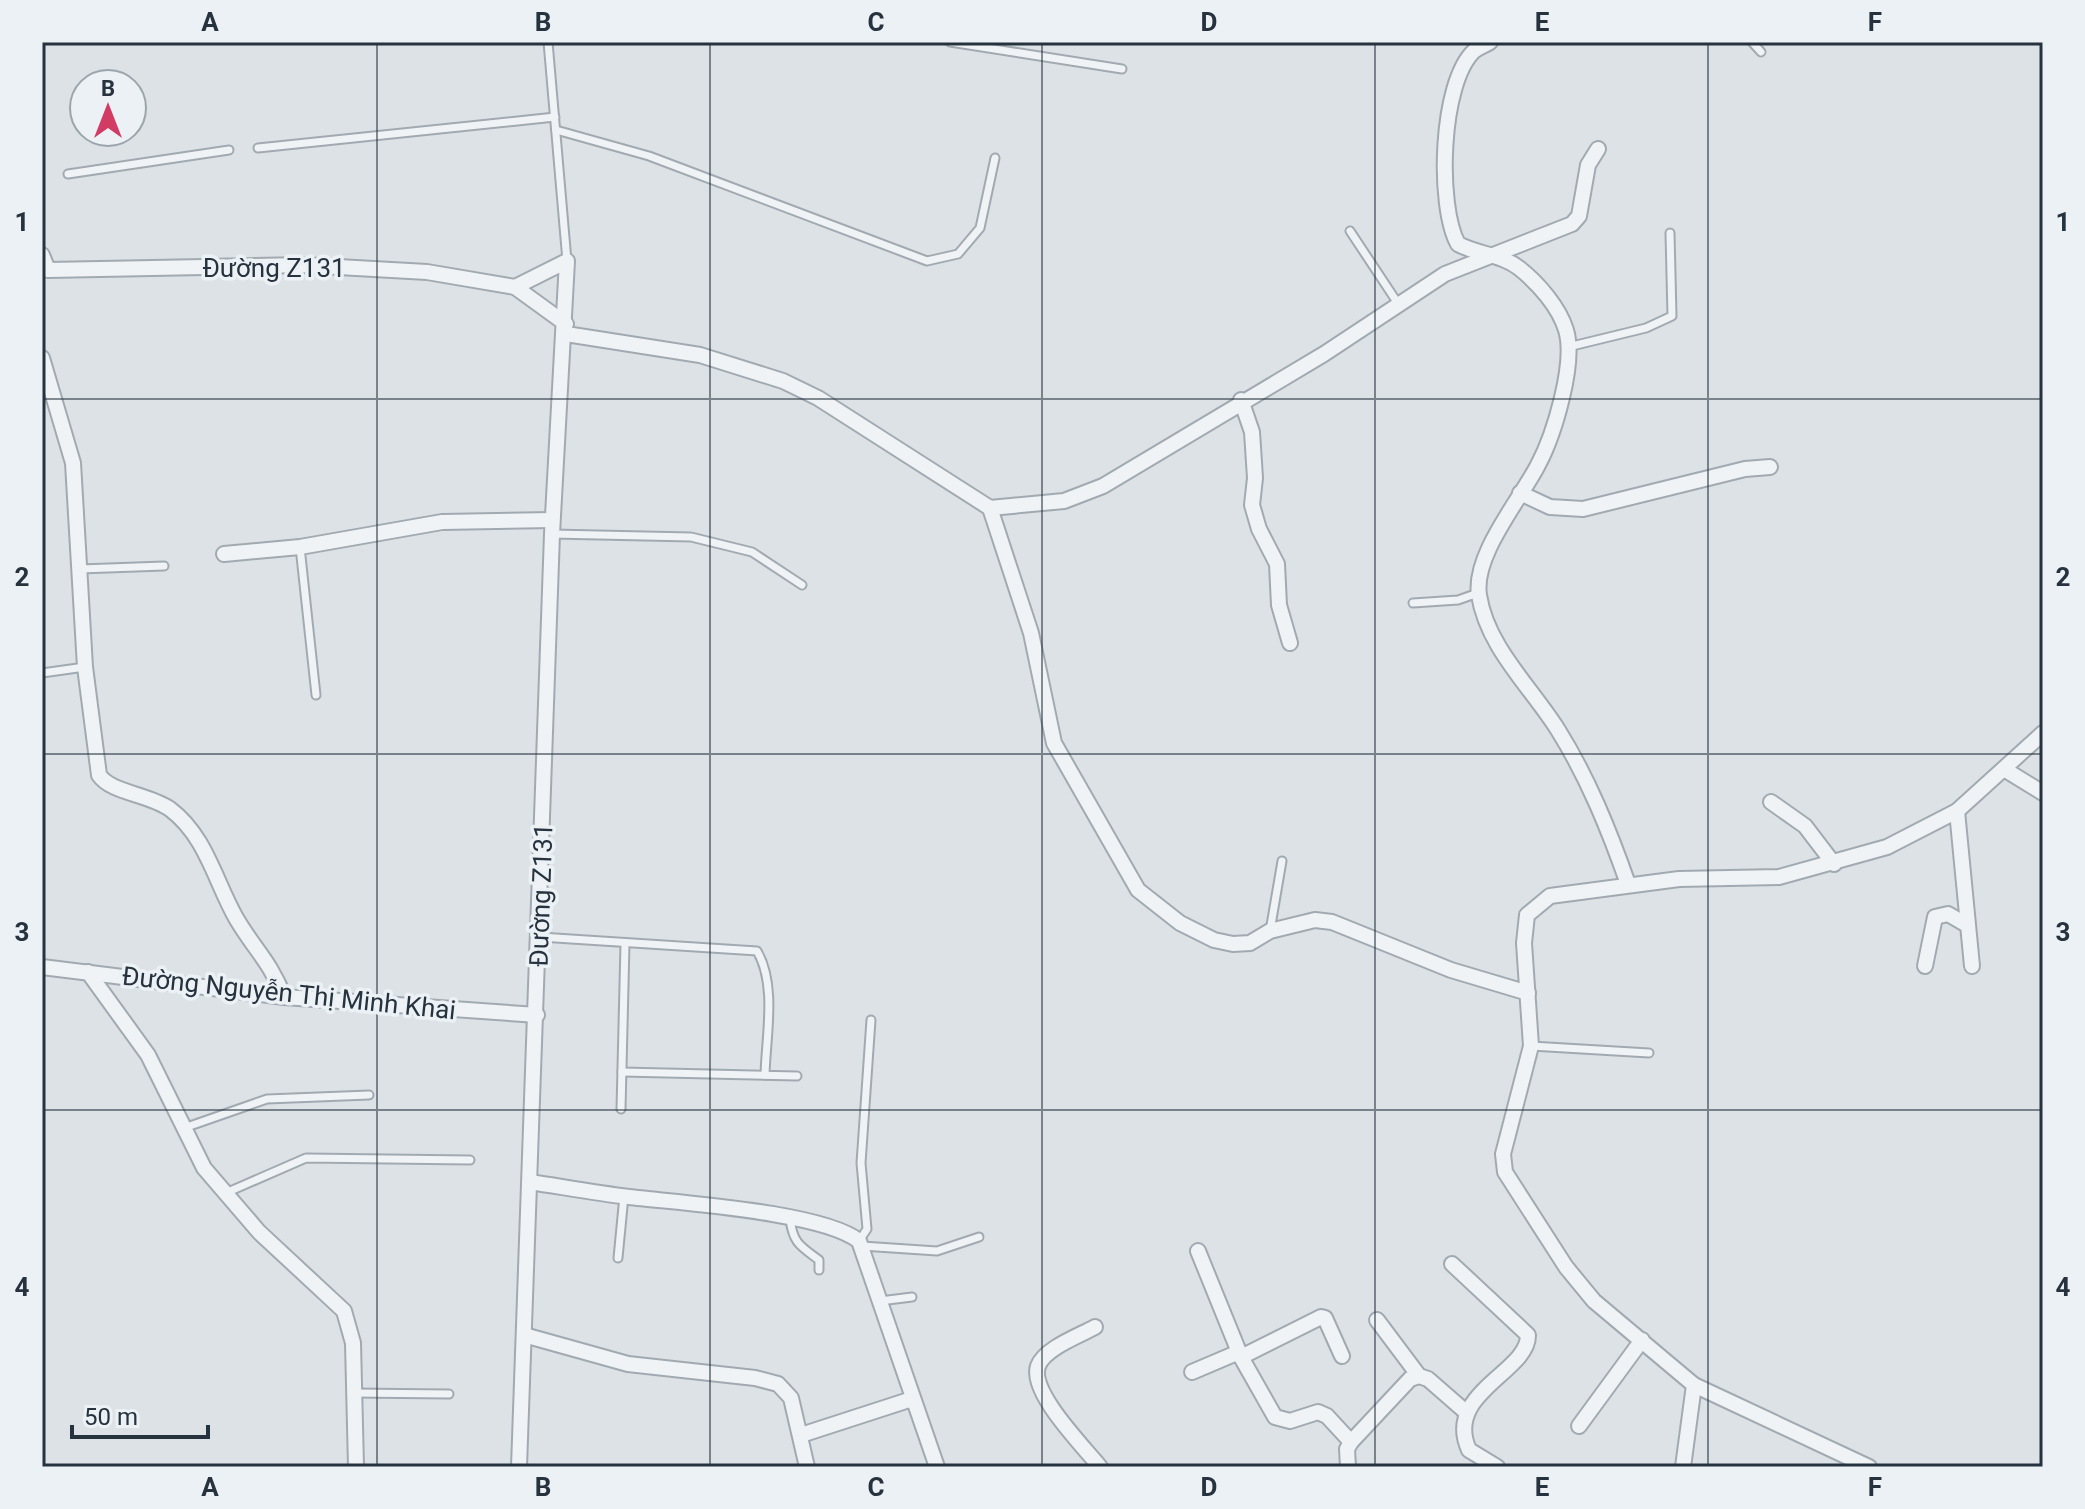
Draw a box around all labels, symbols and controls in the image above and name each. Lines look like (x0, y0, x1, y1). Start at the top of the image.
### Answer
text: A (201, 7, 219, 37)
text: B (535, 7, 551, 37)
text: C (867, 7, 885, 37)
text: D (1201, 7, 1217, 37)
text: E (1535, 7, 1550, 37)
text: F (1868, 7, 1882, 37)
north arrow (68, 68, 148, 148)
text: B (101, 76, 115, 101)
text: 1 (15, 207, 29, 237)
text: 1 (2056, 207, 2070, 237)
street label: Đường Z131 (202, 253, 346, 283)
text: 2 (15, 562, 29, 592)
text: 2 (2056, 562, 2070, 592)
street label: Đường Z131 (524, 823, 558, 967)
text: 3 (15, 917, 29, 947)
text: 3 (2056, 917, 2070, 947)
street label: Đường Nguyễn Thị Minh Khai (121, 961, 457, 1025)
text: 4 (15, 1272, 30, 1302)
text: 4 (2056, 1272, 2071, 1302)
scale bar (72, 1389, 208, 1439)
text: 50 m (84, 1403, 138, 1431)
text: A (201, 1472, 219, 1502)
text: B (535, 1472, 551, 1502)
text: C (867, 1472, 885, 1502)
text: D (1201, 1472, 1217, 1502)
text: E (1535, 1472, 1550, 1502)
text: F (1868, 1472, 1882, 1502)

